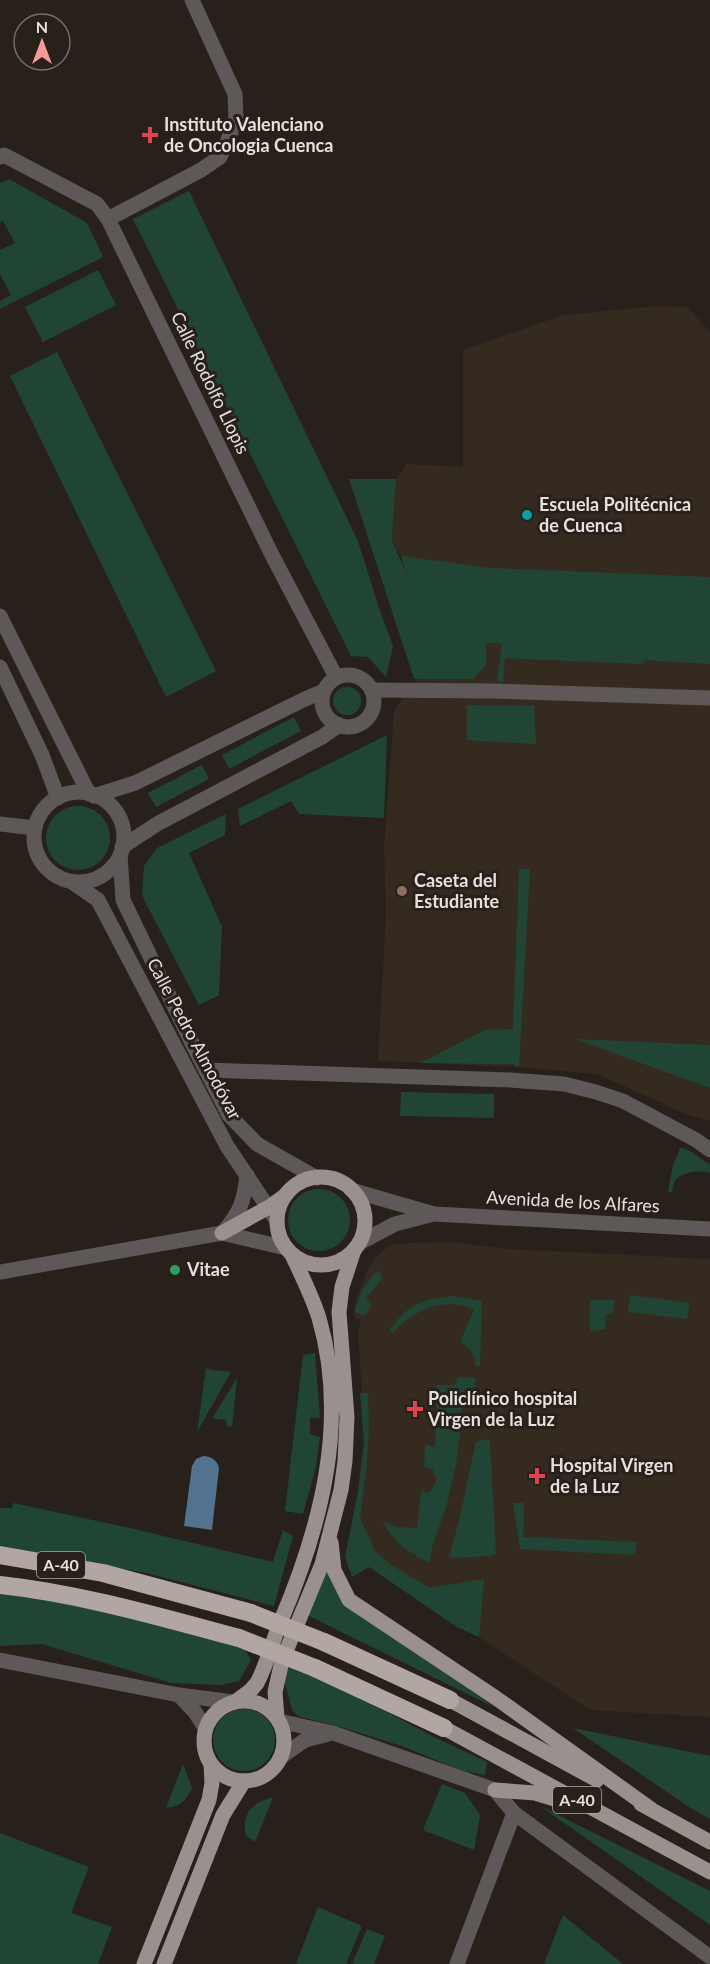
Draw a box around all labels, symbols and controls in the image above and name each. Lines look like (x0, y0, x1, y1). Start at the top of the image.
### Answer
north arrow (12, 12, 72, 72)
text: N (36, 17, 48, 36)
place label: Instituto Valenciano de Oncologia Cuenca (164, 113, 333, 156)
marker: Instituto Valenciano de Oncologia Cuenca (141, 126, 159, 144)
street label: Calle Rodolfo Llopis (167, 308, 255, 458)
place label: Escuela Politécnica de Cuenca (539, 493, 691, 536)
marker: Escuela Politécnica de Cuenca (520, 508, 534, 522)
place label: Caseta del Estudiante (414, 869, 500, 912)
marker: Caseta del Estudiante (395, 884, 409, 898)
street label: Calle Pedro Almodóvar (143, 954, 247, 1124)
street label: Avenida de los Alfares (486, 1185, 660, 1217)
place label: Vitae (186, 1258, 230, 1280)
marker: Vitae (168, 1263, 182, 1277)
place label: Policlínico hospital Virgen de la Luz (427, 1387, 577, 1430)
marker: Policlínico hospital Virgen de la Luz (406, 1400, 424, 1418)
place label: Hospital Virgen de la Luz (550, 1454, 673, 1497)
marker: Hospital Virgen de la Luz (528, 1467, 546, 1485)
road number: A-40 (37, 1552, 85, 1578)
road number: A-40 (553, 1787, 601, 1813)

